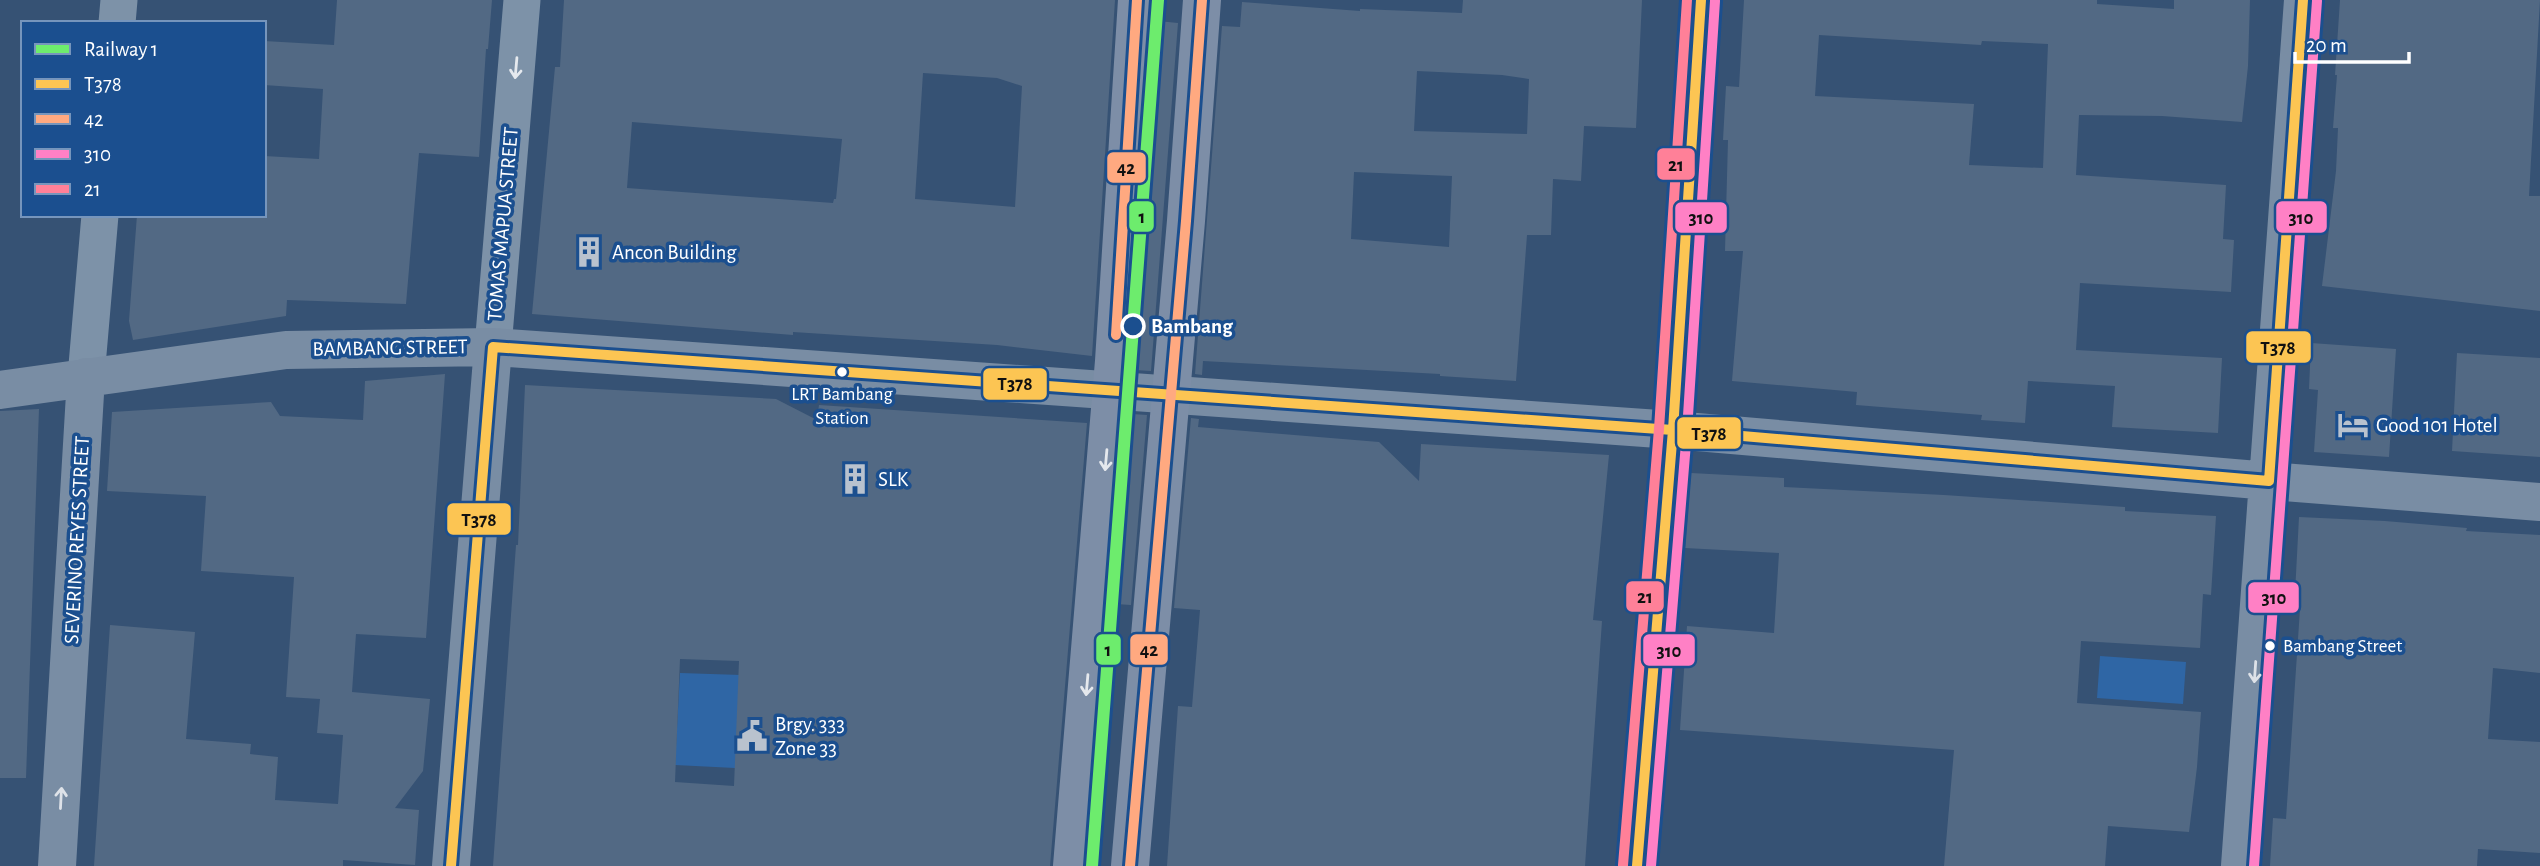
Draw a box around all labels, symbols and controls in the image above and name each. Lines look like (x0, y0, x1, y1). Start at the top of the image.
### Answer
legend (21, 21, 266, 217)
scale bar (2295, 21, 2409, 65)
text: 20 m (2306, 35, 2347, 56)
text: Railway 1 (84, 39, 158, 60)
one-way arrow (509, 56, 522, 79)
text: T378 (84, 74, 122, 95)
text: 42 (84, 109, 104, 130)
street label: TOMAS MAPUA STREET (484, 126, 522, 322)
text: 310 (84, 144, 111, 165)
line badge: 21 (1656, 147, 1696, 181)
line badge: 42 (1106, 151, 1147, 184)
text: 21 (1668, 156, 1684, 175)
text: 42 (1117, 159, 1135, 178)
text: 21 (84, 179, 101, 200)
line badge: 1 (1128, 200, 1155, 233)
line badge: 310 (2275, 200, 2328, 234)
line badge: 310 (1674, 201, 1728, 234)
text: 1 (1139, 208, 1145, 227)
text: 310 (1689, 209, 1714, 228)
text: 310 (2289, 209, 2314, 228)
building icon: Ancon Building (572, 235, 606, 269)
place label: Ancon Building (612, 242, 737, 263)
marker: Bambang (1121, 314, 1145, 338)
place label: Bambang (1151, 316, 1233, 337)
line badge: T378 (2245, 330, 2312, 364)
street label: BAMBANG STREET (312, 336, 468, 360)
text: T378 (2260, 339, 2296, 358)
marker: LRT Bambang Station (835, 365, 849, 379)
line badge: T378 (982, 367, 1048, 401)
text: T378 (997, 375, 1033, 394)
place label: LRT Bambang Station (791, 385, 894, 428)
hotel icon: Good 101 Hotel (2336, 408, 2370, 442)
place label: Good 101 Hotel (2376, 415, 2498, 436)
line badge: T378 (1676, 416, 1742, 450)
text: T378 (1691, 425, 1727, 444)
street label: SEVERINO REYES STREET (61, 435, 93, 645)
one-way arrow (1099, 448, 1112, 470)
building icon: SLK (838, 462, 872, 496)
place label: SLK (878, 469, 909, 490)
line badge: T378 (446, 502, 512, 536)
text: T378 (461, 511, 497, 530)
line badge: 21 (1625, 580, 1665, 613)
line badge: 310 (2247, 581, 2300, 614)
text: 21 (1637, 588, 1653, 607)
text: 310 (2262, 589, 2287, 608)
line badge: 1 (1095, 633, 1122, 666)
line badge: 42 (1129, 633, 1169, 666)
line badge: 310 (1642, 633, 1696, 667)
place label: Bambang Street (2283, 637, 2402, 656)
marker: Bambang Street (2263, 639, 2277, 653)
text: 1 (1105, 641, 1111, 660)
text: 42 (1140, 641, 1158, 660)
text: 310 (1657, 642, 1682, 661)
one-way arrow (2248, 660, 2261, 682)
one-way arrow (1080, 673, 1093, 696)
place label: Brgy. 333 Zone 33 (775, 714, 845, 759)
public building icon: Brgy. 333 Zone 33 (735, 719, 769, 753)
one-way arrow (55, 787, 68, 810)

